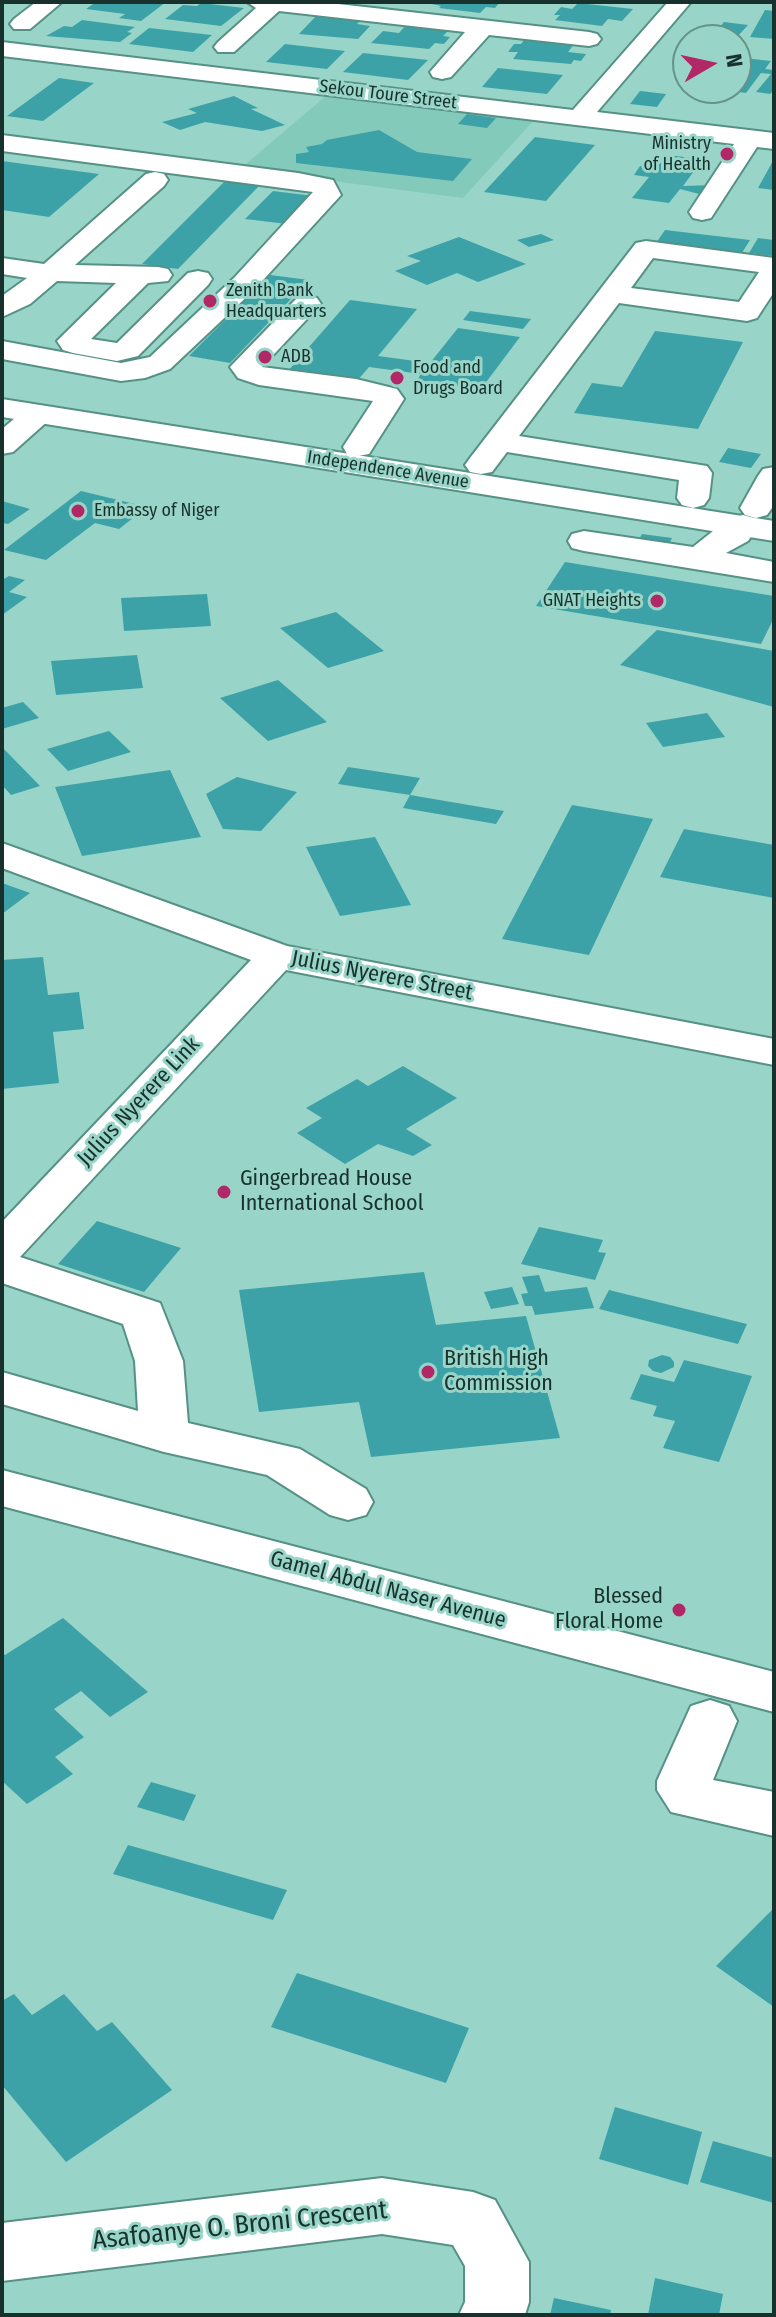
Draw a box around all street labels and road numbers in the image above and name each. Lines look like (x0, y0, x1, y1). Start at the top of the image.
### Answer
street label: Sekou Toure Street (318, 76, 458, 114)
street label: Independence Avenue (306, 447, 470, 493)
street label: Julius Nyerere Street (289, 945, 475, 1007)
street label: Julius Nyerere Link (72, 1032, 206, 1172)
street label: Gamel Abdul Naser Avenue (267, 1546, 509, 1634)
street label: Asafoanye O. Broni Crescent (91, 2195, 389, 2257)

